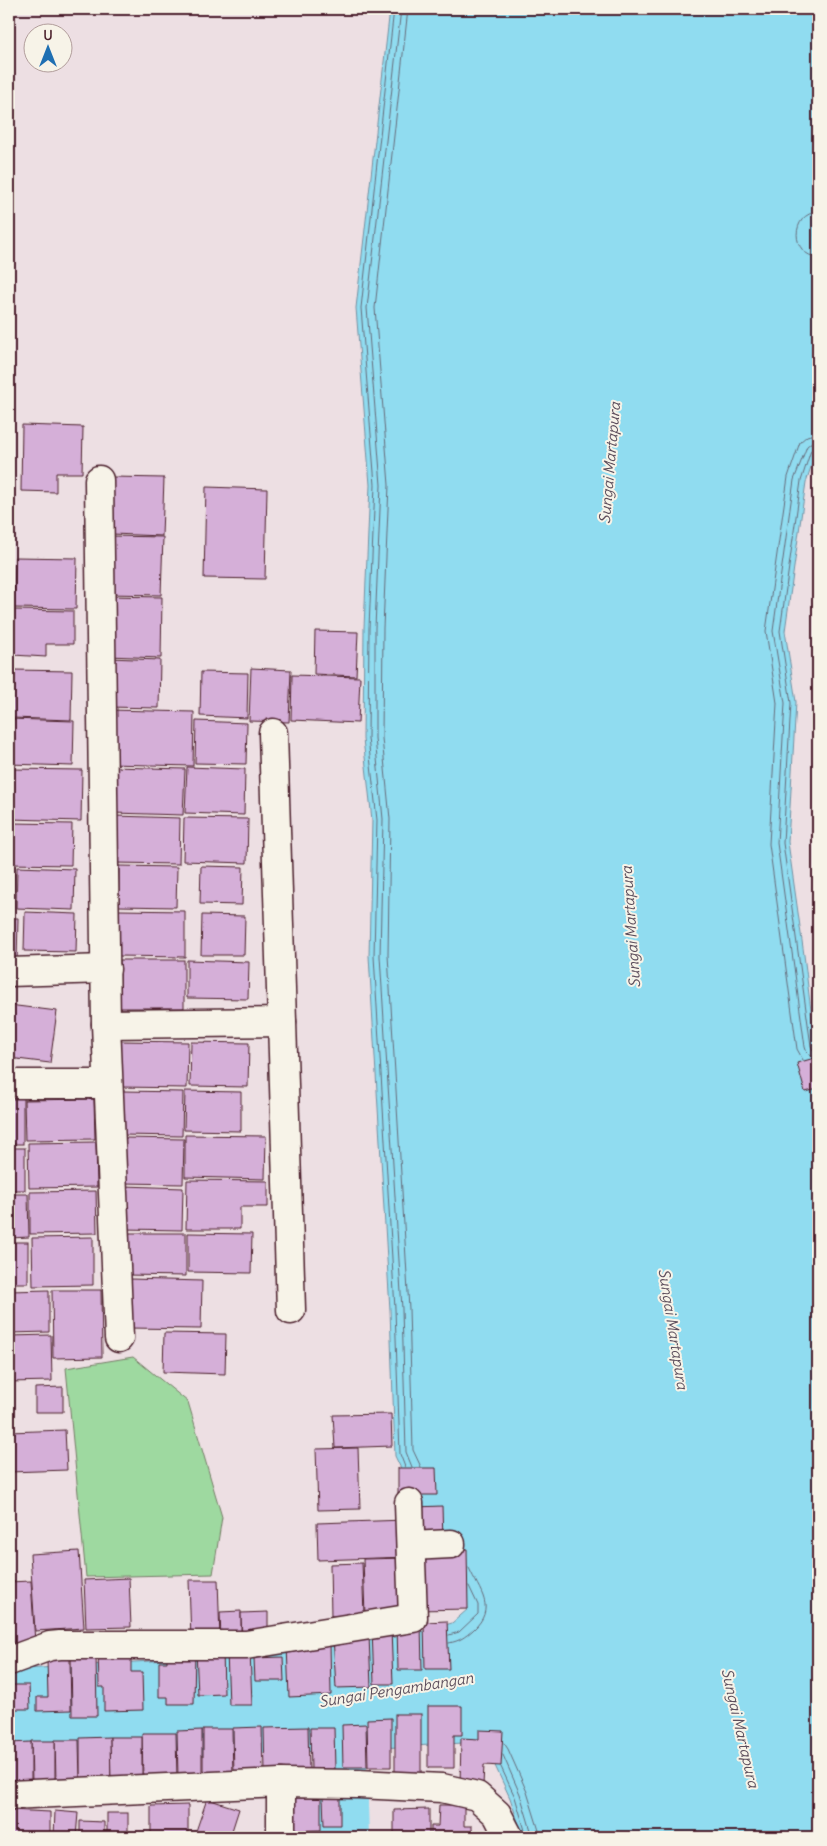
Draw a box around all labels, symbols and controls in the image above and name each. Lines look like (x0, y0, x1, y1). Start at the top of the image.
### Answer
north arrow (22, 22, 72, 72)
text: U (43, 26, 53, 44)
water label: Sungai Martapura (595, 400, 624, 524)
water label: Sungai Martapura (617, 864, 644, 988)
water label: Sungai Martapura (655, 1267, 693, 1392)
water label: Sungai Martapura (718, 1666, 764, 1791)
water label: Sungai Pengambangan (317, 1668, 475, 1711)

